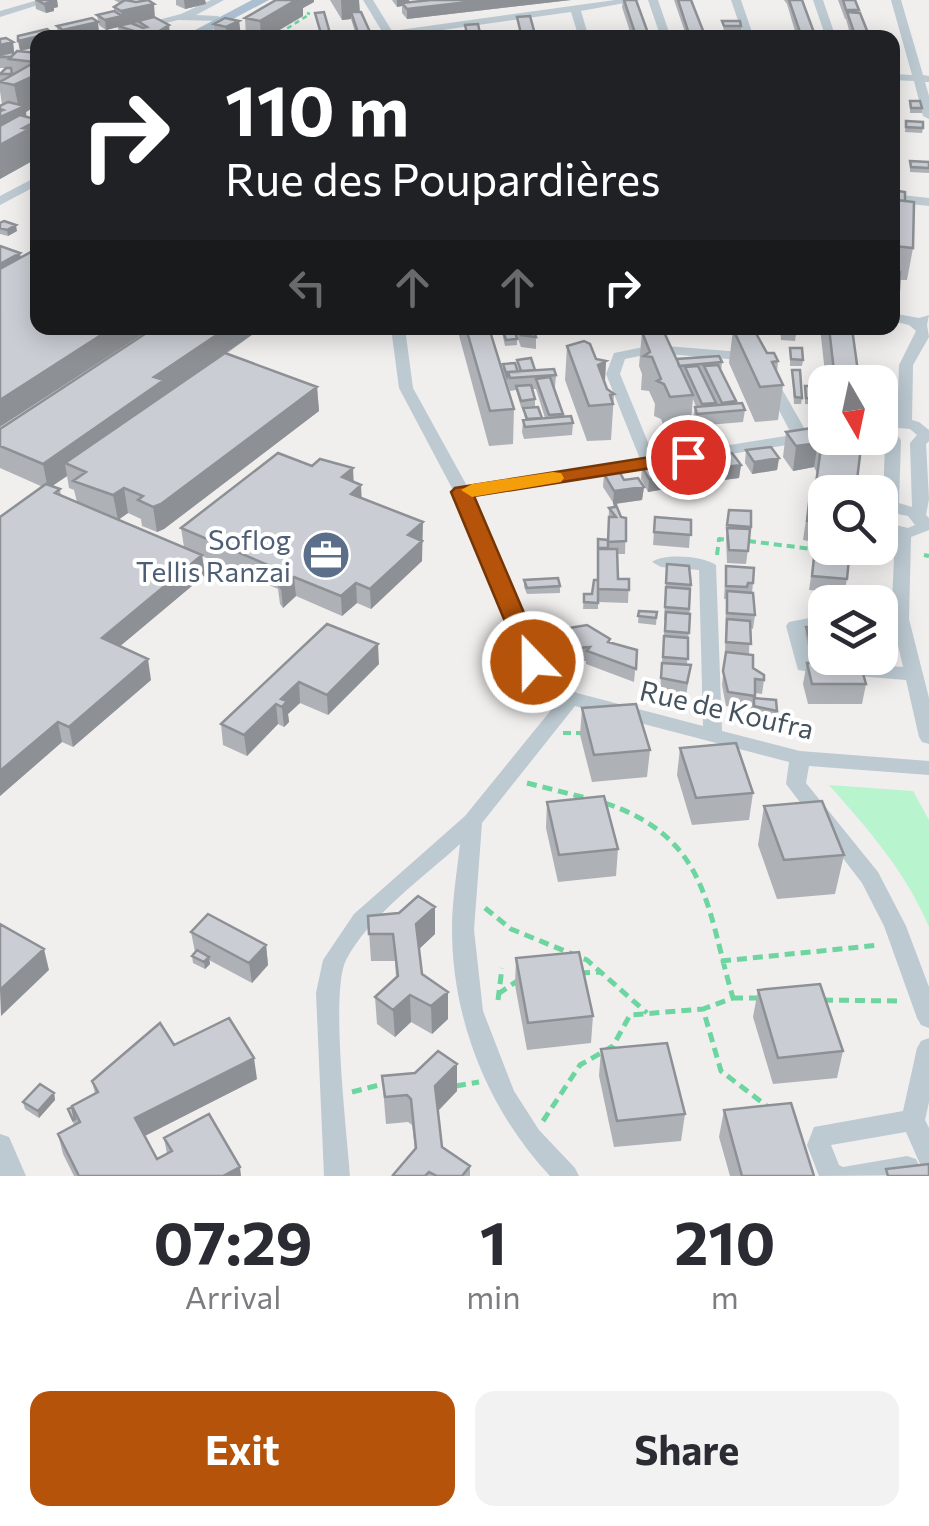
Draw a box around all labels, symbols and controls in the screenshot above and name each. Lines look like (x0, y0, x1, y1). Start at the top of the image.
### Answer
text: 110 m (225, 65, 409, 150)
icon: right (60, 70, 190, 200)
text: Rue des Poupardières (225, 150, 661, 205)
icon: left (280, 260, 335, 315)
icon: ahead (385, 260, 440, 315)
icon: ahead (490, 260, 545, 315)
icon: right (595, 260, 650, 315)
north arrow (808, 365, 898, 455)
map controls (808, 365, 898, 675)
pin (646, 415, 731, 500)
icon: arrive (661, 430, 716, 485)
button: search (808, 475, 898, 565)
place label: Soflog Tellis Ranzai (136, 522, 291, 588)
office icon: Soflog Tellis Ranzai (300, 529, 352, 581)
button: layers (808, 585, 898, 675)
position arrow (481, 610, 585, 714)
street label: Rue de Koufra (637, 672, 817, 746)
text: 07:29 (154, 1204, 313, 1277)
text: 1 (480, 1204, 507, 1277)
text: 210 (674, 1204, 775, 1277)
text: Arrival (185, 1276, 281, 1316)
text: min (466, 1276, 521, 1316)
text: m (711, 1276, 739, 1316)
button: Exit (30, 1391, 455, 1506)
button: Share (475, 1391, 899, 1506)

